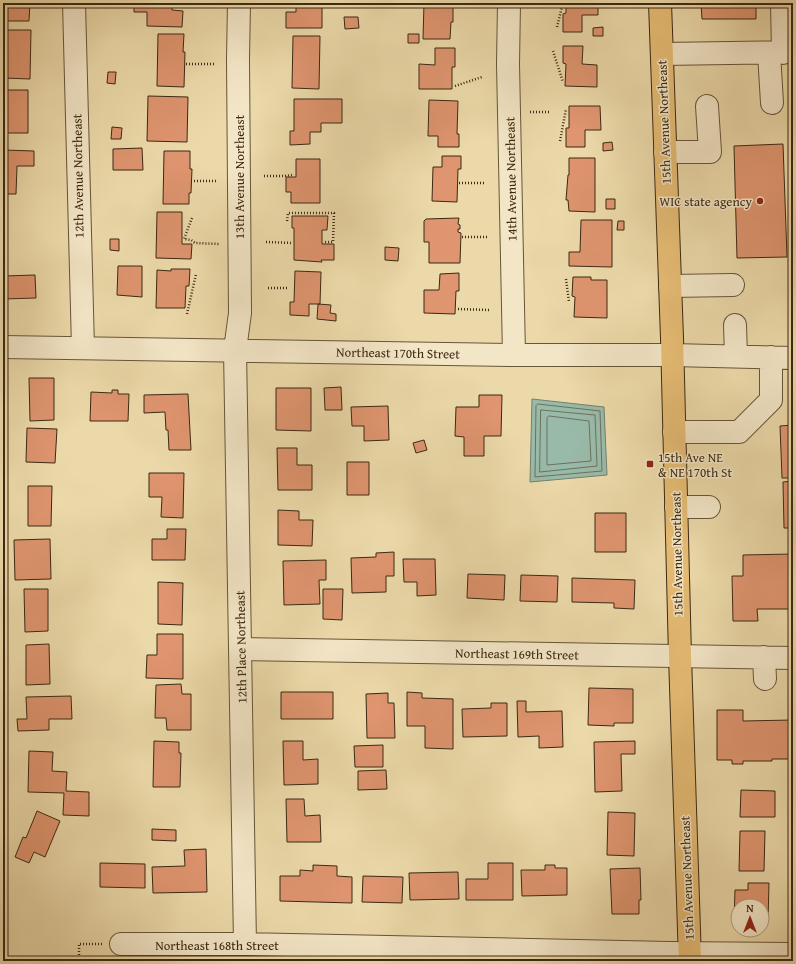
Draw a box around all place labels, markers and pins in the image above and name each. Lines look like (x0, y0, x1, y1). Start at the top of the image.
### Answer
place label: WIC state agency (659, 192, 753, 211)
marker: WIC state agency (755, 196, 765, 206)
place label: 15th Ave NE & NE 170th St (658, 448, 732, 482)
marker: 15th Ave NE & NE 170th St (645, 459, 655, 469)

